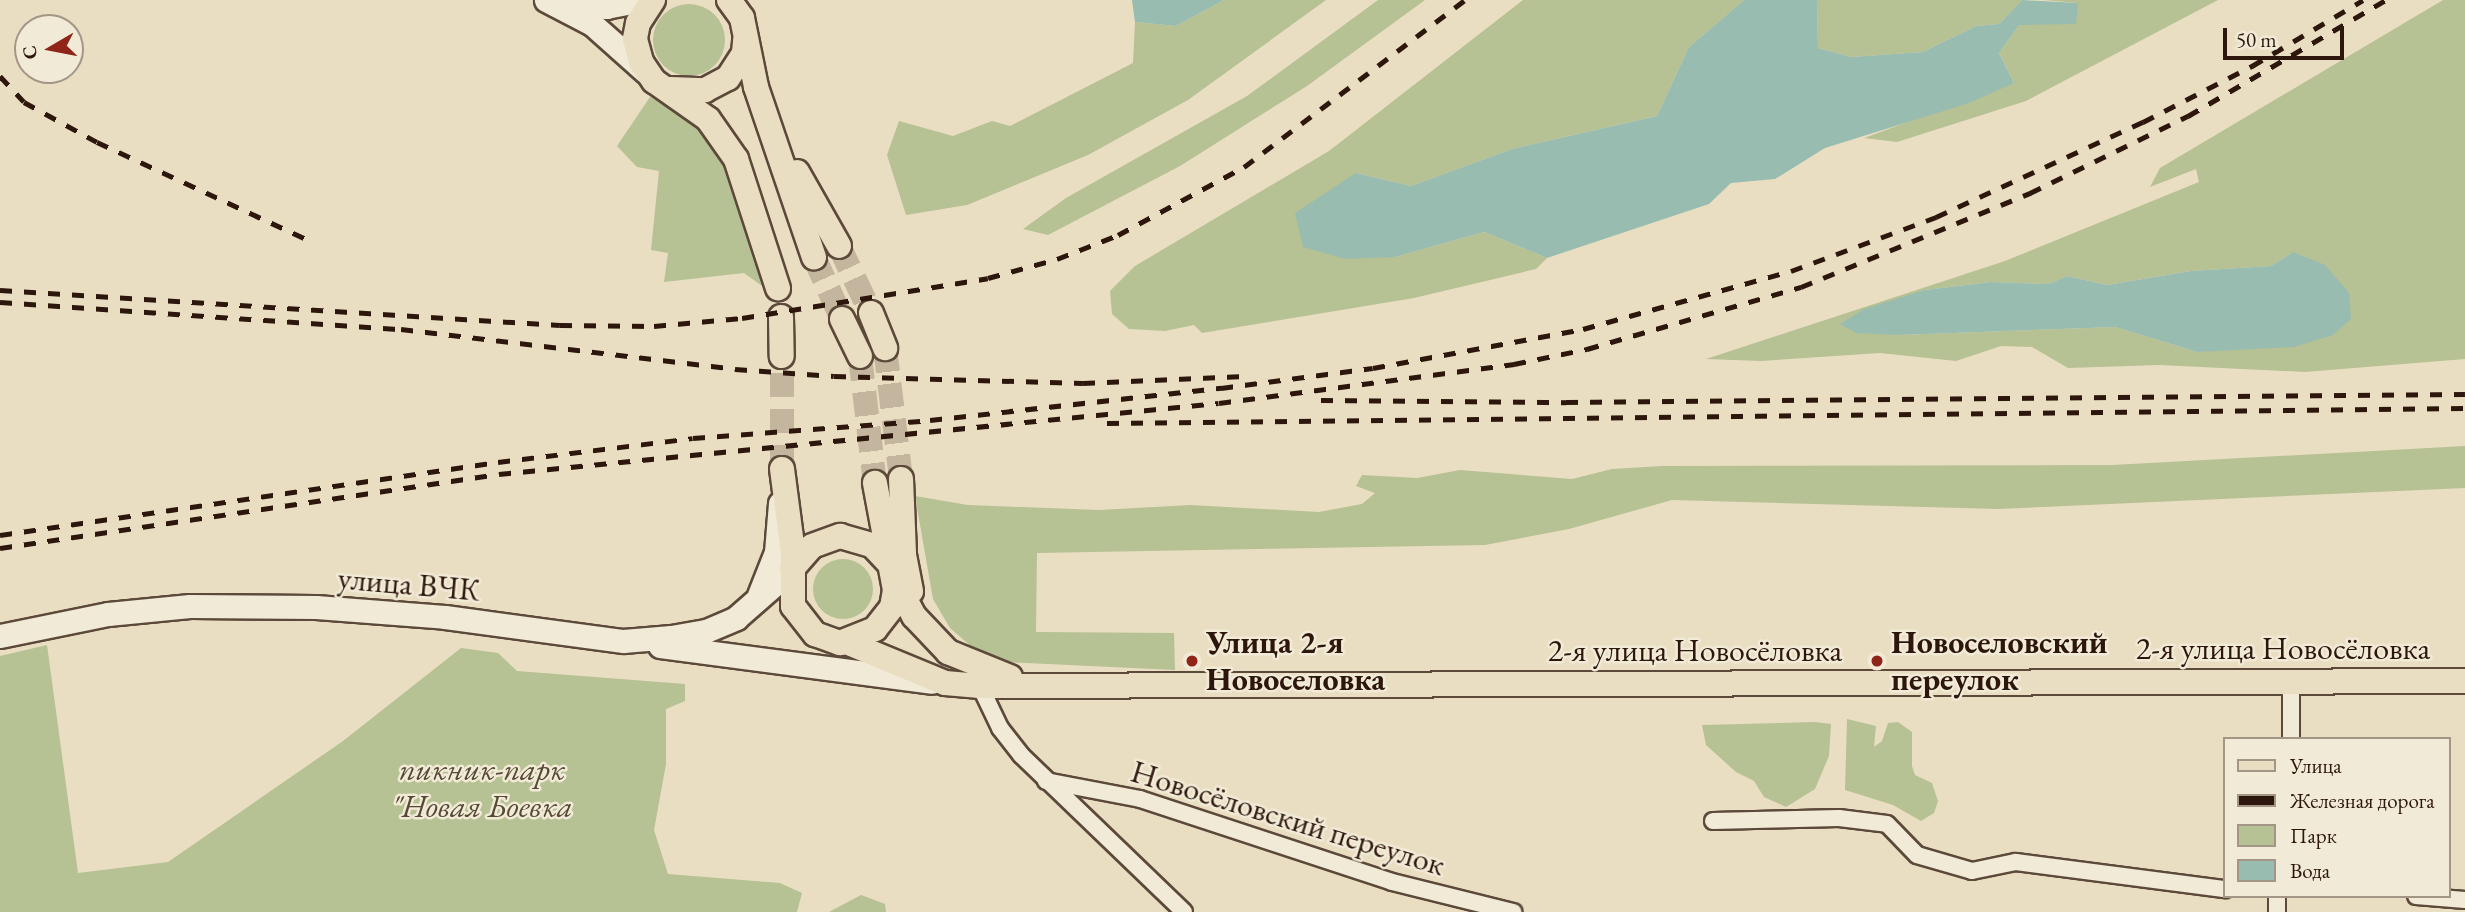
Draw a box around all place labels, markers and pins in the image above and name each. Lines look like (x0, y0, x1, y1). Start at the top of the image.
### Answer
place label: Улица 2-я Новоселовка (1206, 624, 1385, 699)
place label: Новоселовский переулок (1891, 624, 2107, 699)
marker: Улица 2-я Новоселовка (1184, 653, 1200, 669)
marker: Новоселовский переулок (1869, 653, 1885, 669)

